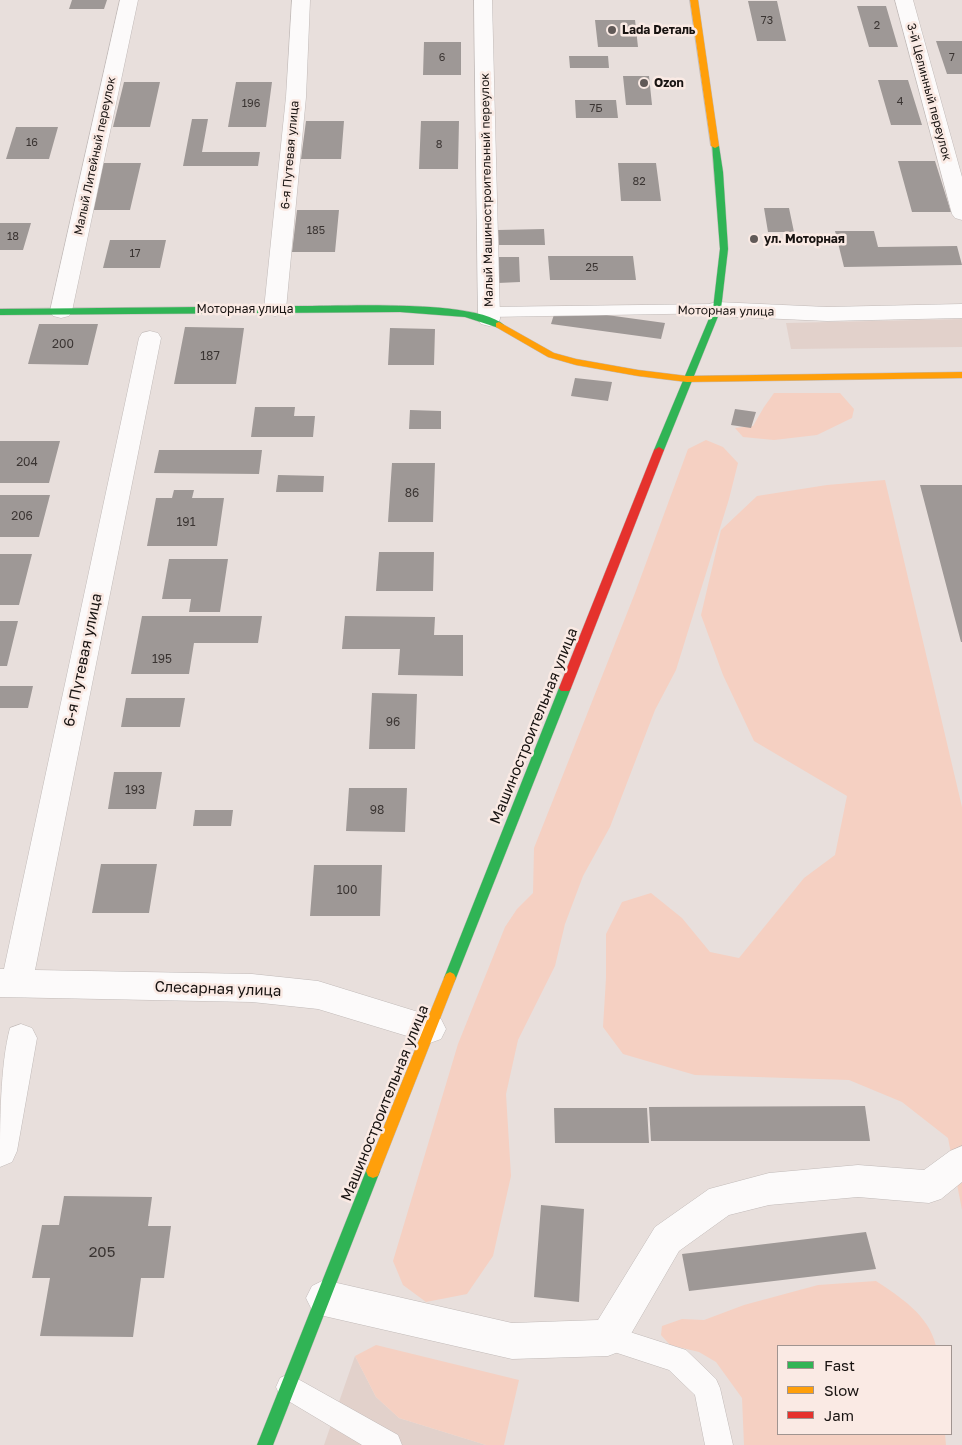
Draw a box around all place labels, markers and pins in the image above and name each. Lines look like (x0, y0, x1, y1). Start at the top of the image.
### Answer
place label: Lada Dеталь (622, 23, 695, 37)
marker: Lada Dеталь (606, 24, 618, 36)
place label: Ozon (654, 76, 684, 90)
marker: Ozon (638, 77, 650, 89)
place label: ул. Моторная (764, 232, 845, 246)
marker: ул. Моторная (748, 233, 760, 245)

